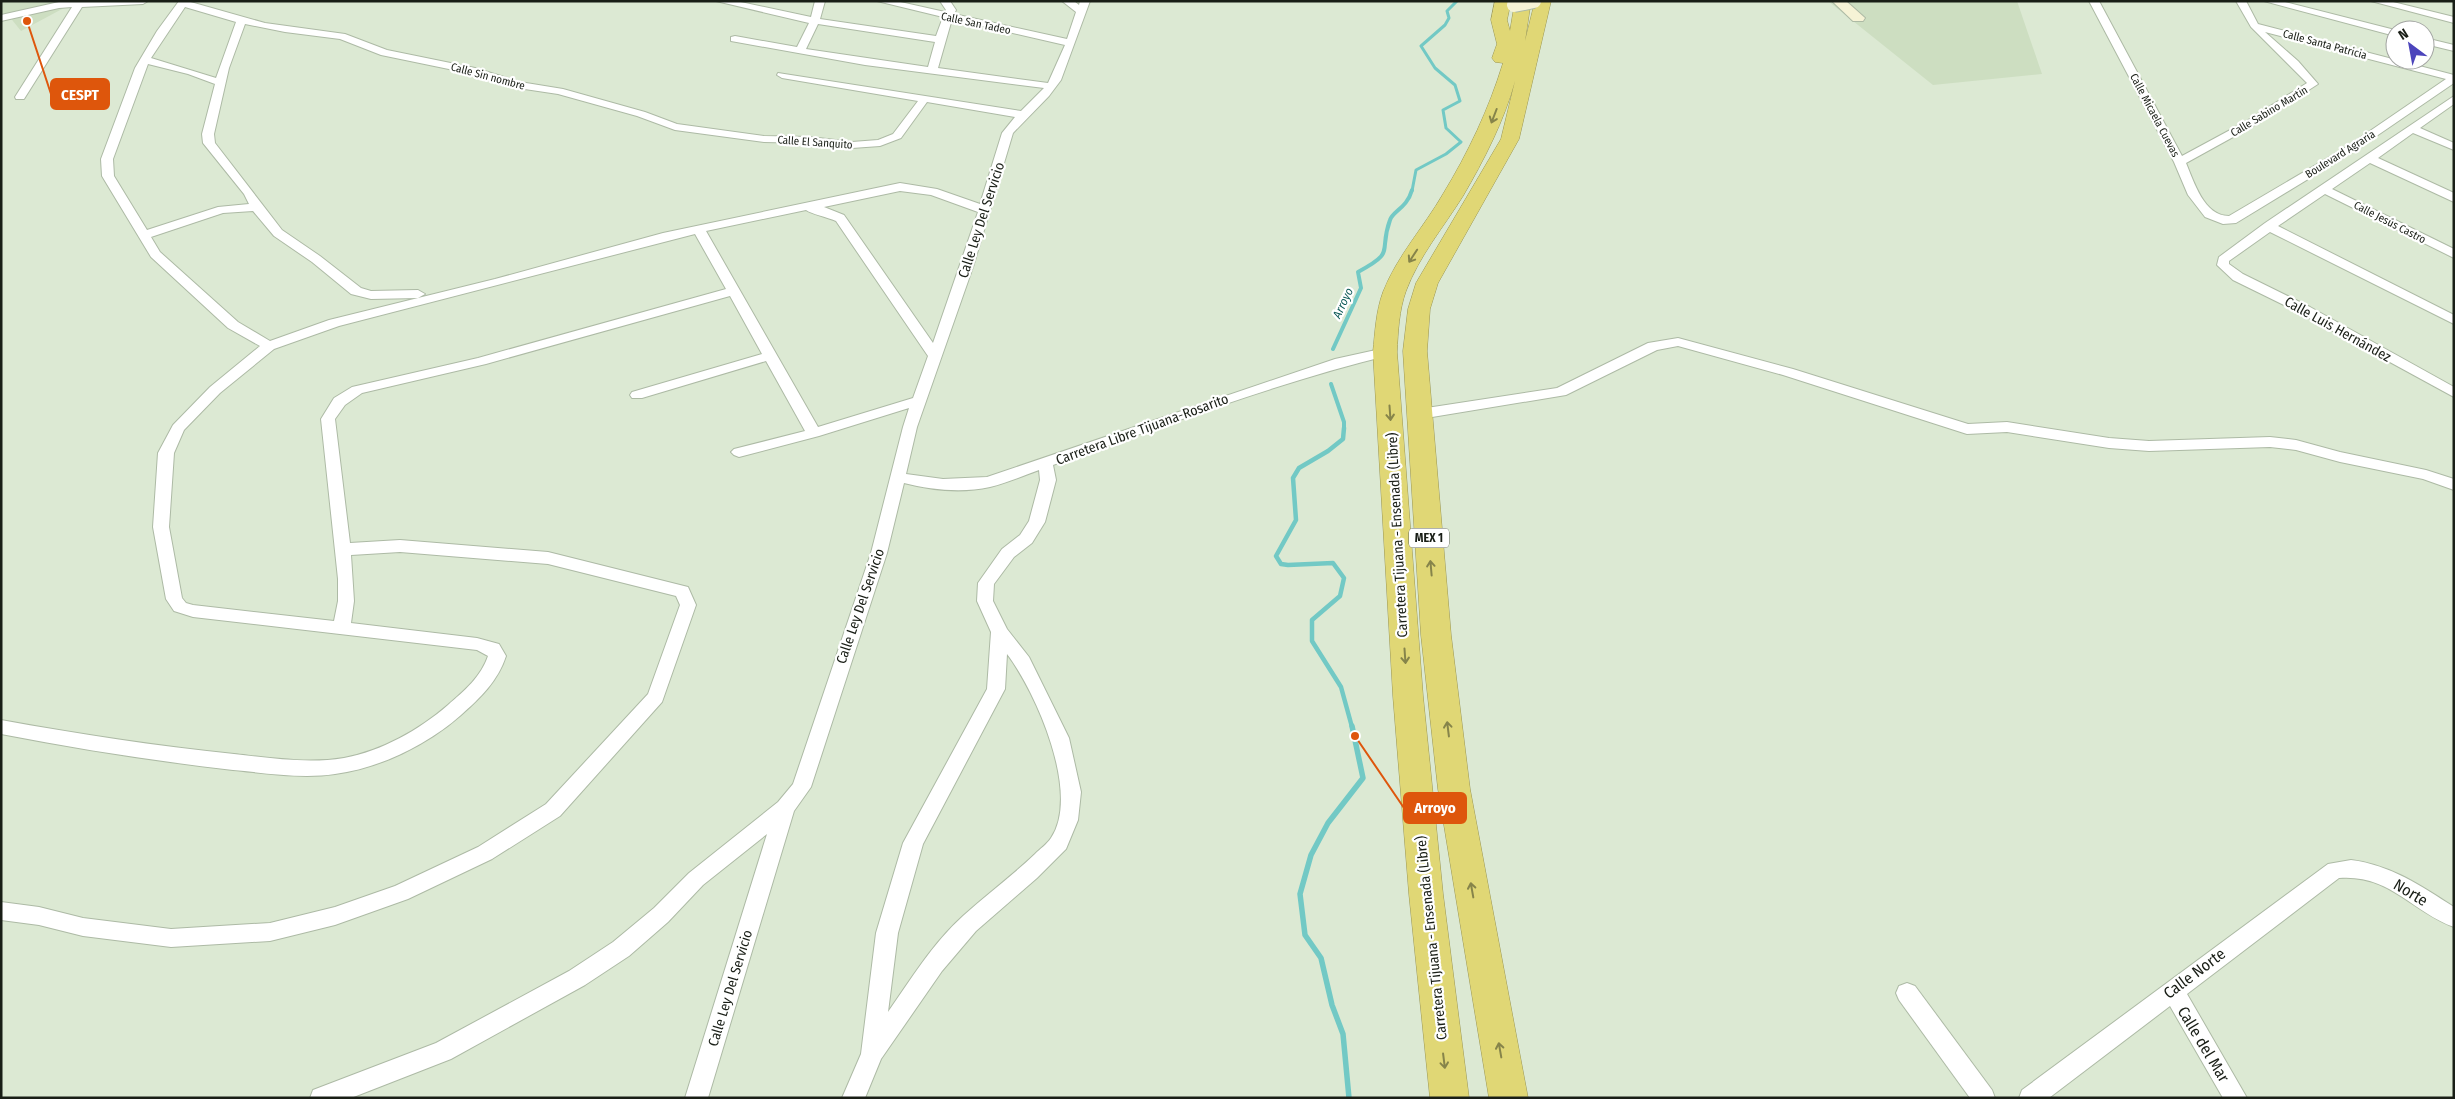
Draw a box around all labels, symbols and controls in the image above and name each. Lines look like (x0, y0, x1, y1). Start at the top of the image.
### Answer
street label: Calle San Tadeo (940, 10, 1012, 37)
north arrow (2385, 20, 2435, 70)
text: N (2395, 25, 2411, 44)
street label: Calle Santa Patricia (2281, 27, 2368, 62)
street label: Calle Sin nombre (449, 60, 526, 93)
street label: Calle Micaela Cuevas (2127, 71, 2182, 159)
callout: CESPT (51, 79, 109, 109)
street label: Calle Sabino Martín (2228, 83, 2310, 140)
text: CESPT (61, 86, 100, 104)
one-way arrow (1489, 108, 1498, 123)
street label: Boulevard Agraria (2303, 128, 2378, 181)
street label: Calle El Sanquito (777, 133, 853, 152)
street label: Calle Ley Del Servicio (955, 160, 1008, 280)
street label: Calle Jesús Castro (2352, 199, 2428, 246)
one-way arrow (1407, 249, 1418, 263)
water label: Arroyo (1329, 286, 1356, 321)
street label: Calle Luis Hernández (2282, 293, 2394, 366)
street label: Carretera Libre Tijuana-Rosarito (1053, 390, 1231, 469)
one-way arrow (1385, 405, 1394, 421)
street label: Carretera Tijuana - Ensenada (Libre) (1384, 432, 1411, 638)
road number: MEX 1 (1409, 528, 1449, 548)
street label: Calle Ley Del Servicio (833, 546, 888, 666)
one-way arrow (1426, 560, 1435, 576)
one-way arrow (1400, 647, 1409, 663)
one-way arrow (1443, 721, 1453, 737)
callout: Arroyo (1404, 793, 1466, 823)
text: Arroyo (1413, 799, 1456, 817)
street label: Carretera Tijuana - Ensenada (Libre) (1412, 835, 1451, 1041)
street label: Norte (2390, 875, 2431, 910)
one-way arrow (1466, 882, 1476, 898)
street label: Calle Ley Del Servicio (705, 928, 756, 1048)
street label: Calle Norte (2160, 944, 2229, 1003)
street label: Calle del Mar (2174, 1003, 2234, 1086)
one-way arrow (1495, 1042, 1504, 1058)
one-way arrow (1439, 1053, 1449, 1069)

